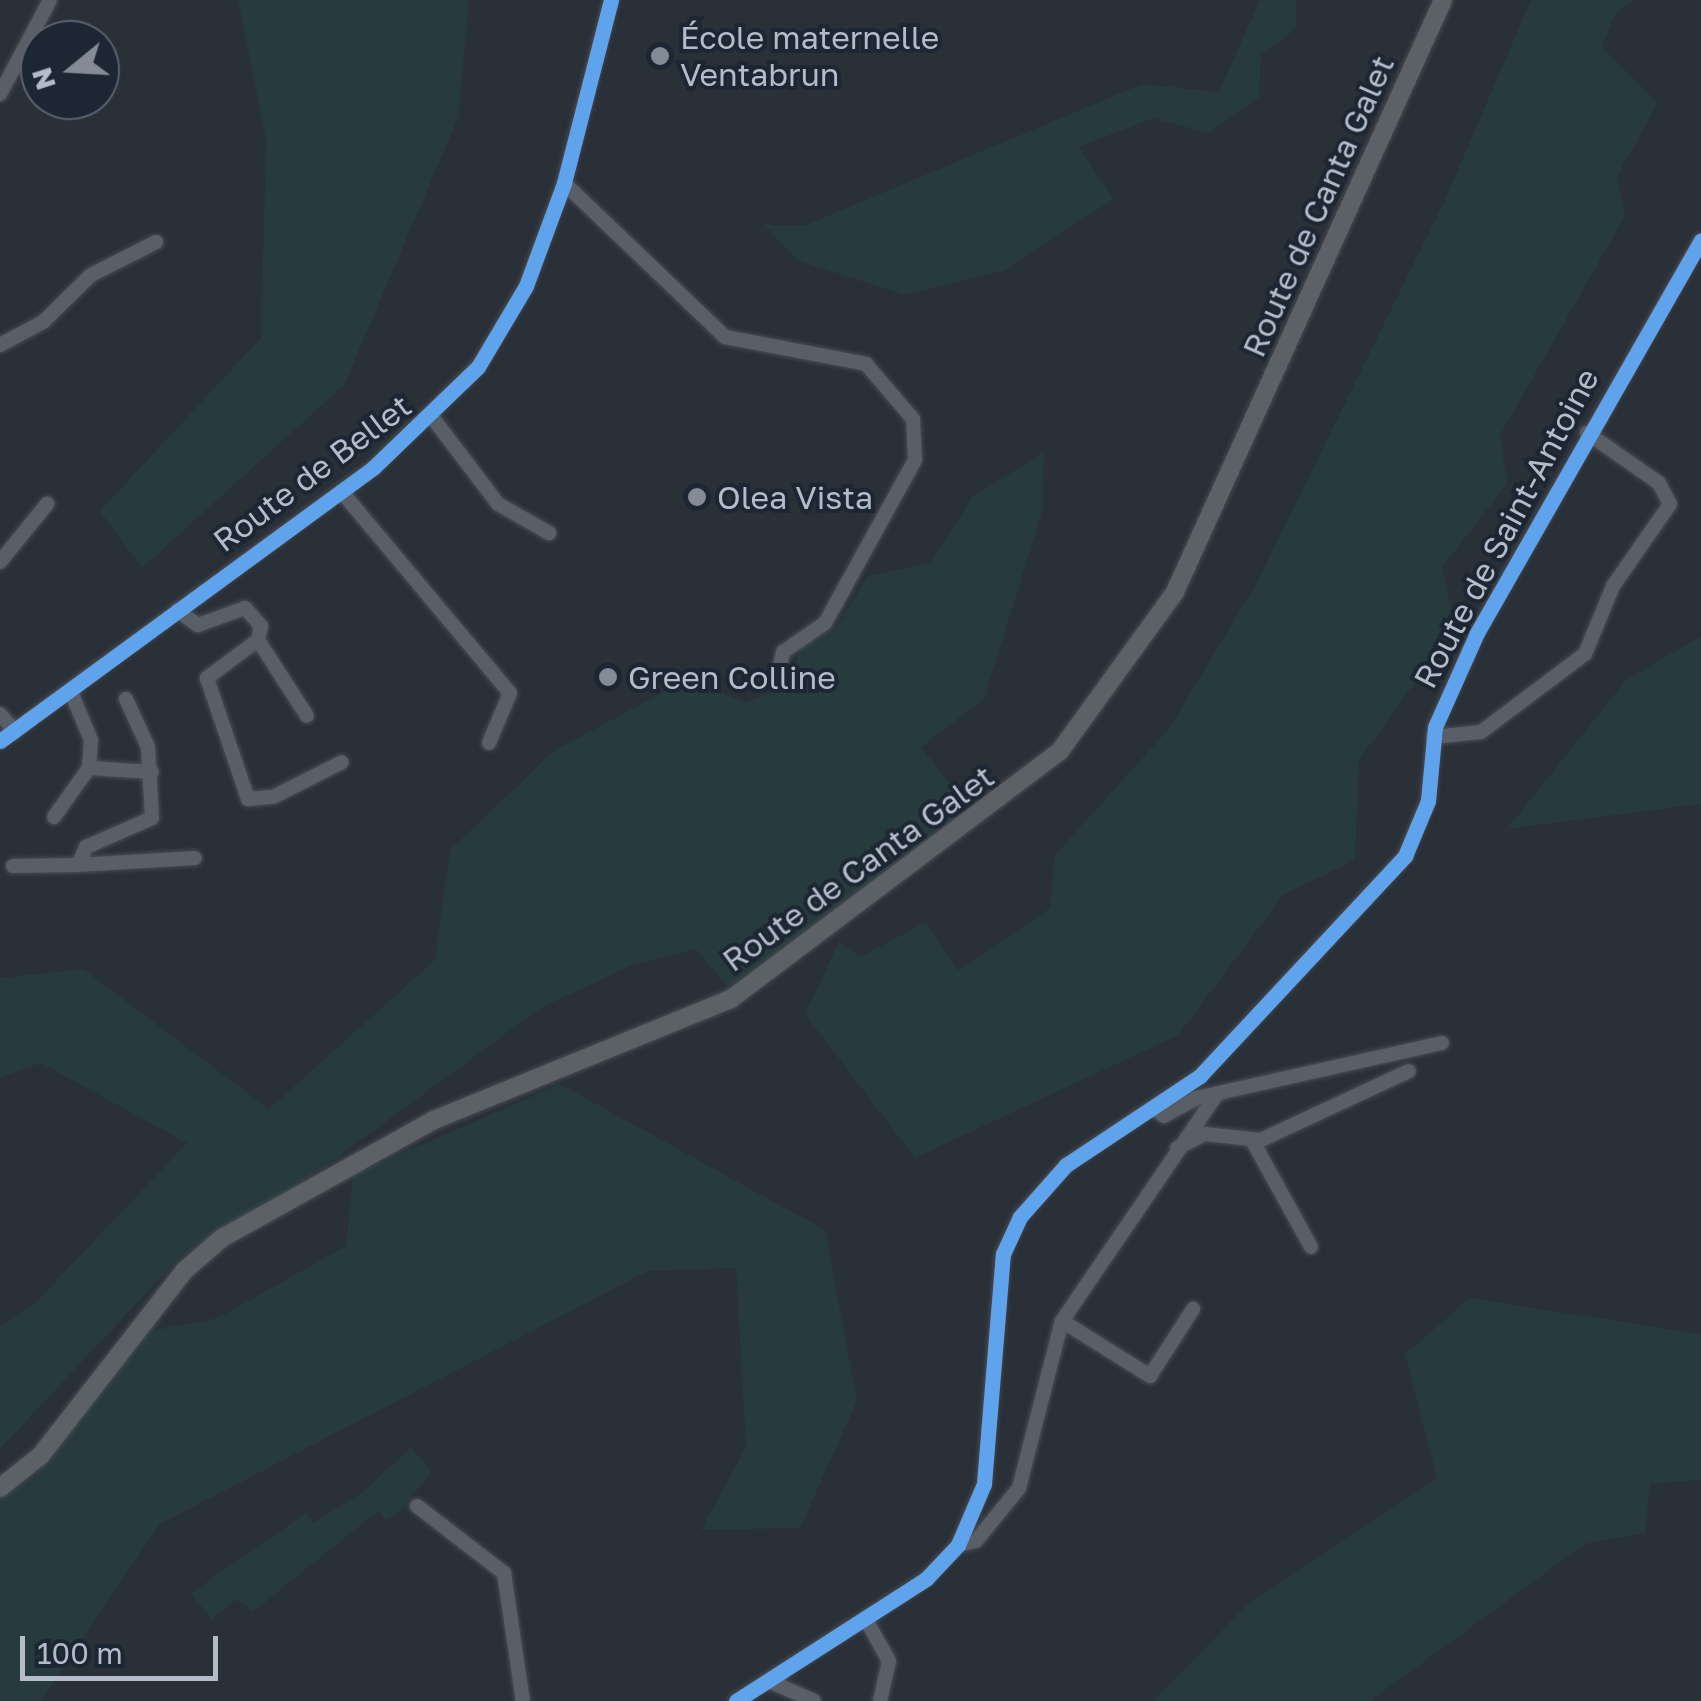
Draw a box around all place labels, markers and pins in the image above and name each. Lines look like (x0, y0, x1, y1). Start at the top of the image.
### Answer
place label: École maternelle Ventabrun (680, 19, 939, 94)
marker: École maternelle Ventabrun (649, 45, 671, 67)
place label: Olea Vista (717, 478, 873, 516)
marker: Olea Vista (686, 486, 708, 508)
place label: Green Colline (628, 658, 836, 696)
marker: Green Colline (597, 666, 619, 688)

